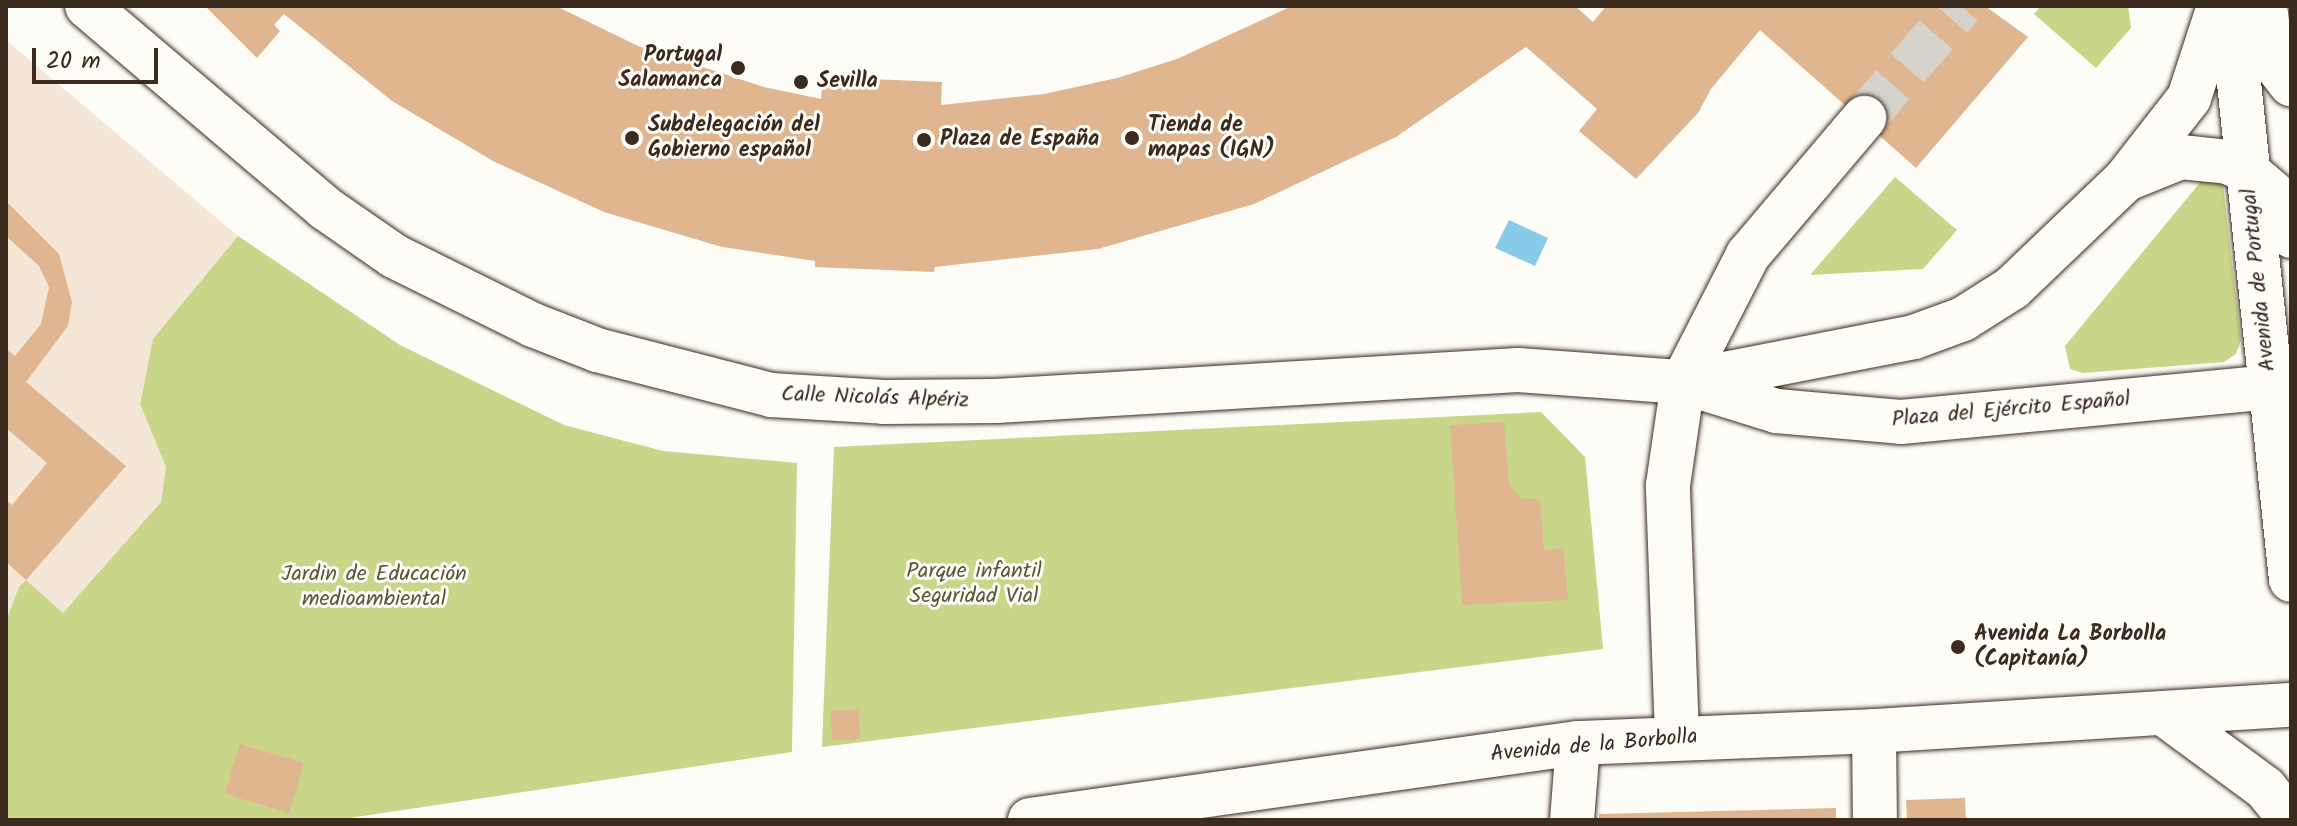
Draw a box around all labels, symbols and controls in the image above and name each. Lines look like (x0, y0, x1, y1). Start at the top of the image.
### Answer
scale bar (36, 32, 162, 82)
text: 20 m (46, 42, 101, 81)
place label: Portugal Salamanca (618, 42, 722, 94)
marker: Portugal Salamanca (729, 59, 747, 77)
place label: Sevilla (817, 69, 878, 95)
marker: Sevilla (792, 73, 810, 91)
place label: Subdelegación del Gobierno español (648, 112, 820, 164)
place label: Tienda de mapas (IGN) (1148, 112, 1275, 164)
place label: Plaza de España (940, 127, 1099, 153)
marker: Subdelegación del Gobierno español (623, 129, 641, 147)
marker: Tienda de mapas (IGN) (1123, 129, 1141, 147)
marker: Plaza de España (915, 131, 933, 149)
street label: Avenida de Portugal (2236, 187, 2282, 373)
street label: Calle Nicolás Alpériz (781, 382, 969, 414)
street label: Plaza del Ejército Español (1891, 386, 2131, 434)
park label: Parque infantil Seguridad Vial (906, 558, 1042, 610)
park label: Jardin de Educación medioambiental (281, 561, 467, 612)
place label: Avenida La Borbolla (Capitanía) (1974, 621, 2166, 672)
marker: Avenida La Borbolla (Capitanía) (1949, 638, 1967, 656)
street label: Avenida de la Borbolla (1489, 724, 1699, 768)

